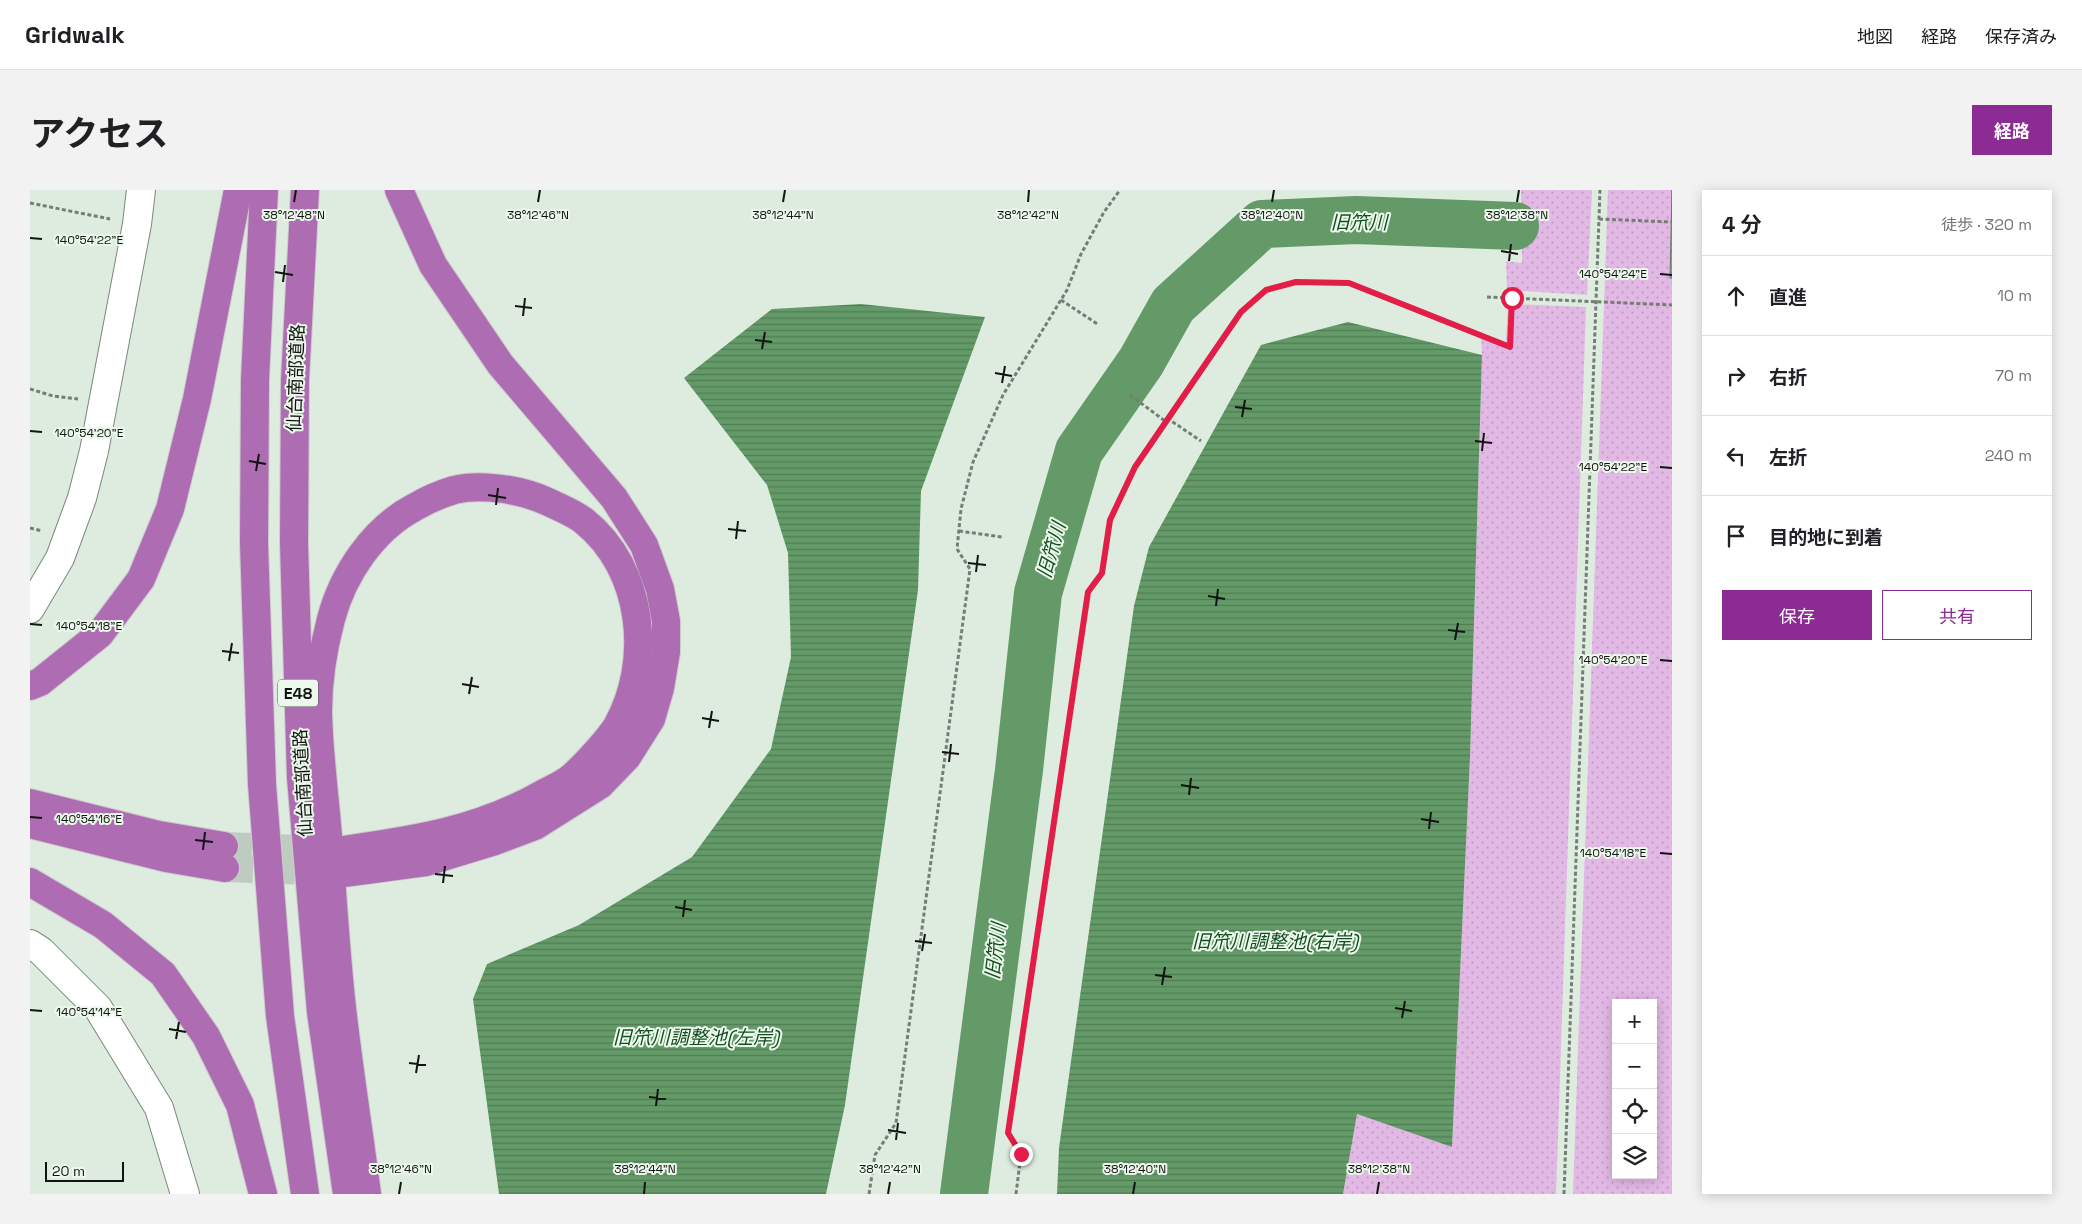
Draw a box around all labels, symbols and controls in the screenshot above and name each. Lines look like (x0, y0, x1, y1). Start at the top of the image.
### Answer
text: Gridwalk (25, 19, 125, 50)
text: 地図 (1857, 25, 1893, 48)
text: 経路 (1921, 25, 1957, 48)
text: 保存済み (1985, 25, 2057, 48)
button: 経路 (1972, 105, 2052, 155)
text: アクセス (30, 112, 168, 156)
text: 38°12'48"N (263, 207, 325, 223)
text: 38°12'46"N (507, 207, 569, 223)
text: 38°12'44"N (752, 207, 814, 223)
text: 38°12'42"N (997, 207, 1059, 223)
text: 38°12'40"N (1241, 207, 1303, 223)
text: 38°12'38"N (1486, 207, 1548, 223)
water label: 旧笊川 (1330, 210, 1389, 235)
text: 4 分 (1722, 211, 1762, 238)
text: 徒歩 · 320 m (1941, 214, 2032, 235)
text: 140°54'22"E (55, 232, 123, 248)
text: 140°54'24"E (1579, 266, 1647, 282)
icon: ahead (1722, 282, 1750, 310)
text: 直進 (1769, 285, 1807, 310)
text: 10 m (1997, 285, 2032, 306)
route start (1501, 287, 1524, 310)
street label: 仙台南部道路 (282, 324, 309, 432)
icon: right (1722, 362, 1750, 390)
text: 右折 (1769, 365, 1807, 390)
text: 70 m (1995, 365, 2032, 386)
text: 140°54'20"E (55, 425, 124, 441)
icon: left (1722, 442, 1750, 470)
text: 左折 (1769, 445, 1807, 470)
text: 240 m (1985, 445, 2032, 466)
text: 140°54'22"E (1579, 459, 1647, 475)
water label: 旧笊川 (1032, 517, 1072, 581)
icon: arrive (1722, 522, 1750, 550)
text: 目的地に到着 (1769, 525, 1883, 550)
button: 保存 (1722, 590, 1872, 640)
button: 共有 (1882, 590, 2032, 640)
text: 140°54'18"E (56, 618, 122, 634)
text: 140°54'20"E (1579, 652, 1648, 668)
road number: E48 (278, 679, 318, 706)
street label: 仙台南部道路 (288, 728, 317, 838)
text: 140°54'16"E (56, 811, 122, 827)
text: 140°54'18"E (1580, 845, 1646, 861)
water label: 旧笊川 (980, 919, 1012, 981)
water label: 旧笊川調整池(右岸) (1192, 929, 1360, 954)
map controls (1612, 999, 1657, 1179)
button: + (1612, 999, 1657, 1044)
text: 140°54'14"E (56, 1004, 122, 1020)
water label: 旧笊川調整池(左岸) (613, 1025, 781, 1050)
button: − (1612, 1044, 1657, 1089)
button: locate (1612, 1089, 1657, 1134)
button: layers (1612, 1134, 1657, 1179)
route end (1010, 1143, 1033, 1166)
scale bar (45, 1159, 124, 1182)
text: 38°12'46"N (370, 1161, 432, 1177)
text: 38°12'44"N (614, 1161, 676, 1177)
text: 38°12'42"N (859, 1161, 921, 1177)
text: 38°12'40"N (1104, 1161, 1166, 1177)
text: 38°12'38"N (1348, 1161, 1410, 1177)
text: 20 m (52, 1162, 85, 1180)

